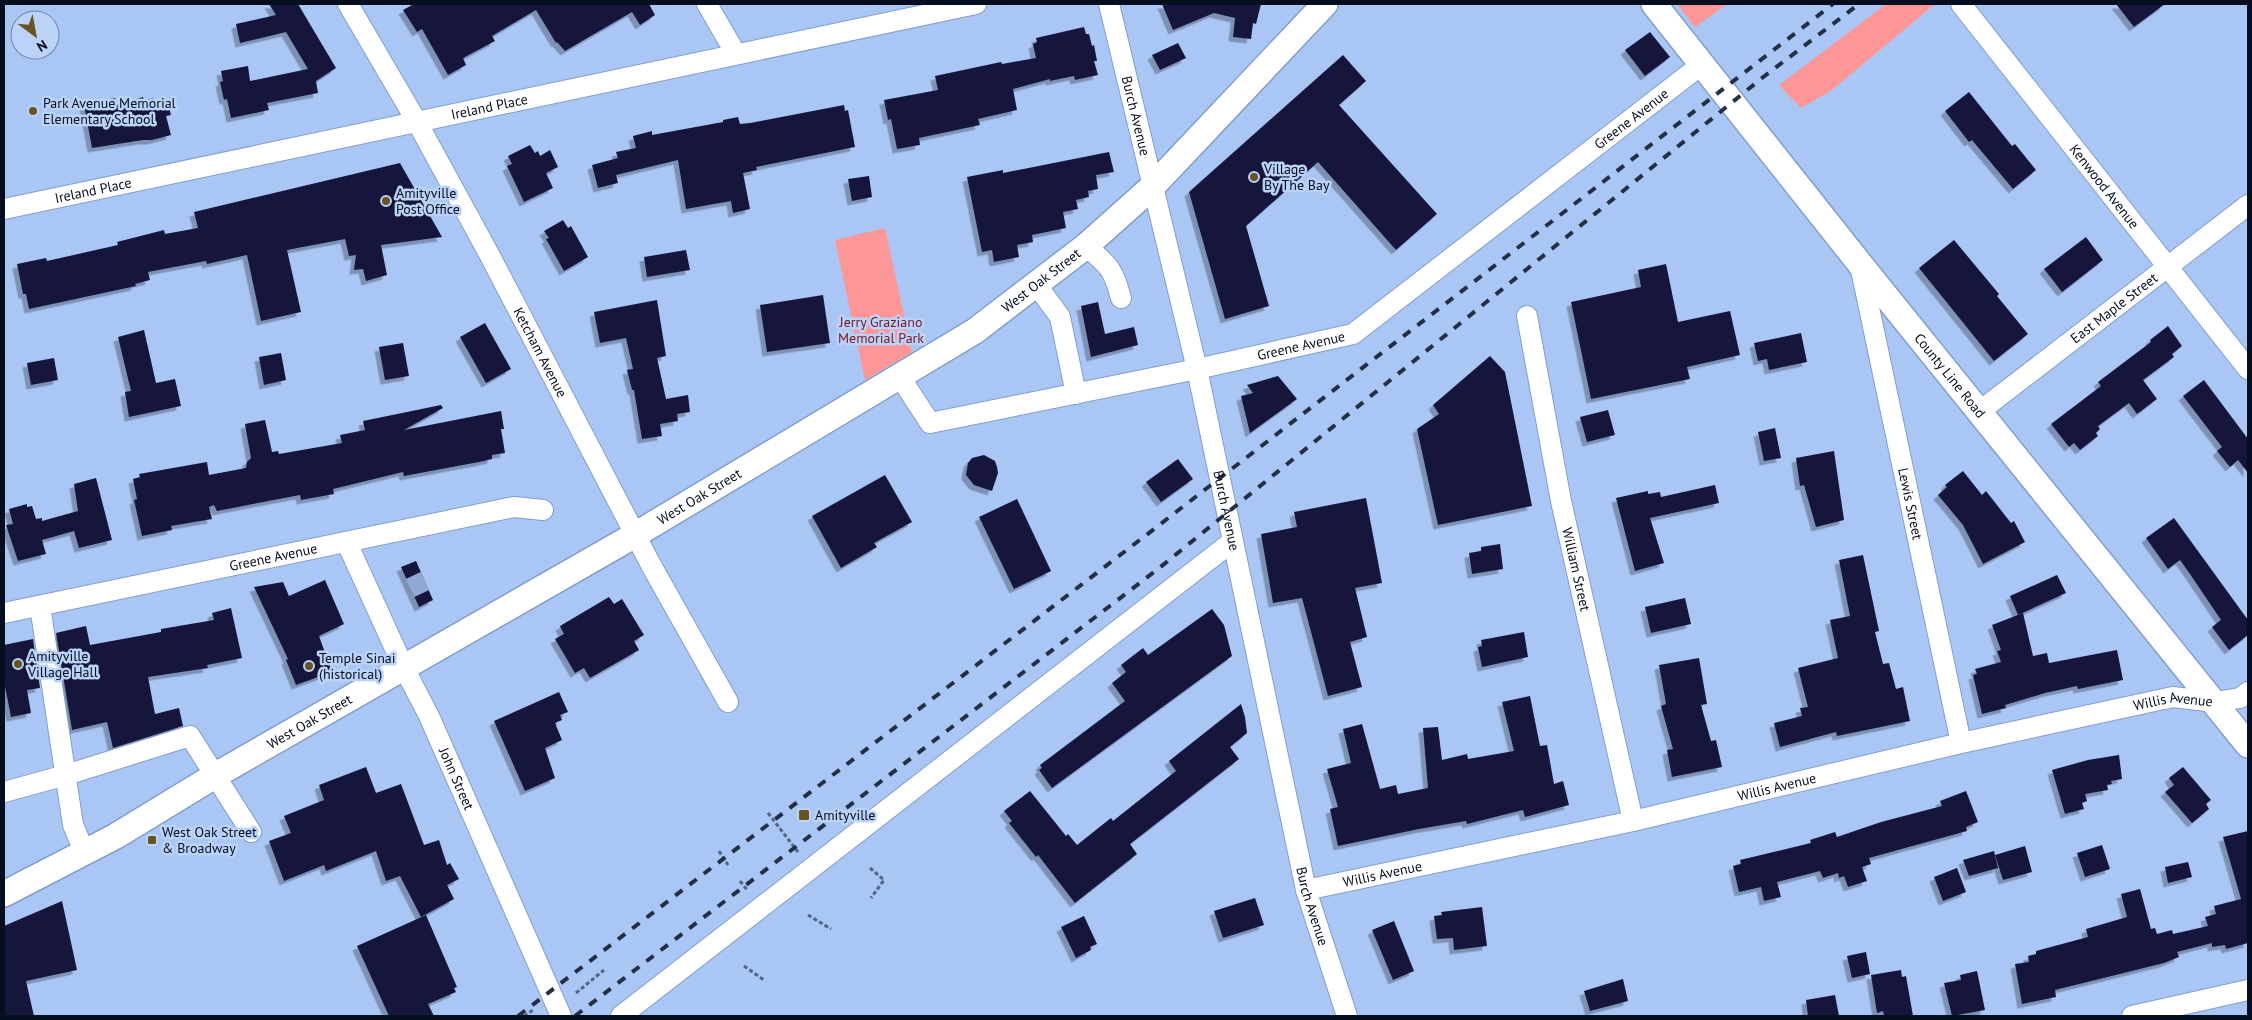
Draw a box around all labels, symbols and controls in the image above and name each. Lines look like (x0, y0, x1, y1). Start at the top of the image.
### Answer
north arrow (10, 10, 60, 60)
text: N (33, 36, 51, 56)
street label: Burch Avenue (1118, 74, 1154, 158)
street label: Greene Avenue (1591, 84, 1672, 153)
street label: Ireland Place (449, 90, 529, 123)
place label: Park Avenue Memorial Elementary School (43, 94, 176, 128)
marker: Park Avenue Memorial Elementary School (27, 105, 39, 117)
street label: Kenwood Avenue (2066, 141, 2143, 232)
place label: Village By The Bay (1263, 160, 1330, 194)
marker: Village By The Bay (1248, 171, 1260, 183)
street label: Ireland Place (53, 173, 133, 207)
place label: Amityville Post Office (396, 184, 460, 218)
marker: Amityville Post Office (380, 195, 392, 207)
street label: West Oak Street (998, 244, 1085, 316)
street label: East Maple Street (2067, 269, 2161, 347)
street label: Ketcham Avenue (509, 304, 571, 400)
park label: Jerry Graziano Memorial Park (838, 313, 924, 347)
street label: Greene Avenue (1256, 327, 1347, 364)
street label: County Line Road (1910, 329, 1990, 422)
street label: West Oak Street (654, 464, 745, 529)
street label: Lewis Street (1894, 466, 1927, 541)
street label: Burch Avenue (1209, 469, 1244, 552)
street label: William Street (1558, 526, 1595, 613)
street label: Greene Avenue (228, 539, 319, 575)
place label: Amityville Village Hall (27, 647, 98, 681)
place label: Temple Sinai (historical) (319, 649, 396, 683)
marker: Amityville Village Hall (12, 658, 24, 670)
marker: Temple Sinai (historical) (303, 660, 315, 672)
street label: Willis Avenue (2132, 687, 2214, 714)
street label: West Oak Street (264, 690, 355, 753)
street label: John Street (435, 744, 478, 813)
street label: Willis Avenue (1736, 769, 1818, 805)
place label: Amityville (815, 806, 875, 824)
marker: Amityville (797, 808, 811, 822)
place label: West Oak Street & Broadway (162, 823, 257, 857)
marker: West Oak Street & Broadway (146, 834, 158, 846)
street label: Willis Avenue (1341, 857, 1423, 891)
street label: Burch Avenue (1292, 865, 1333, 948)

